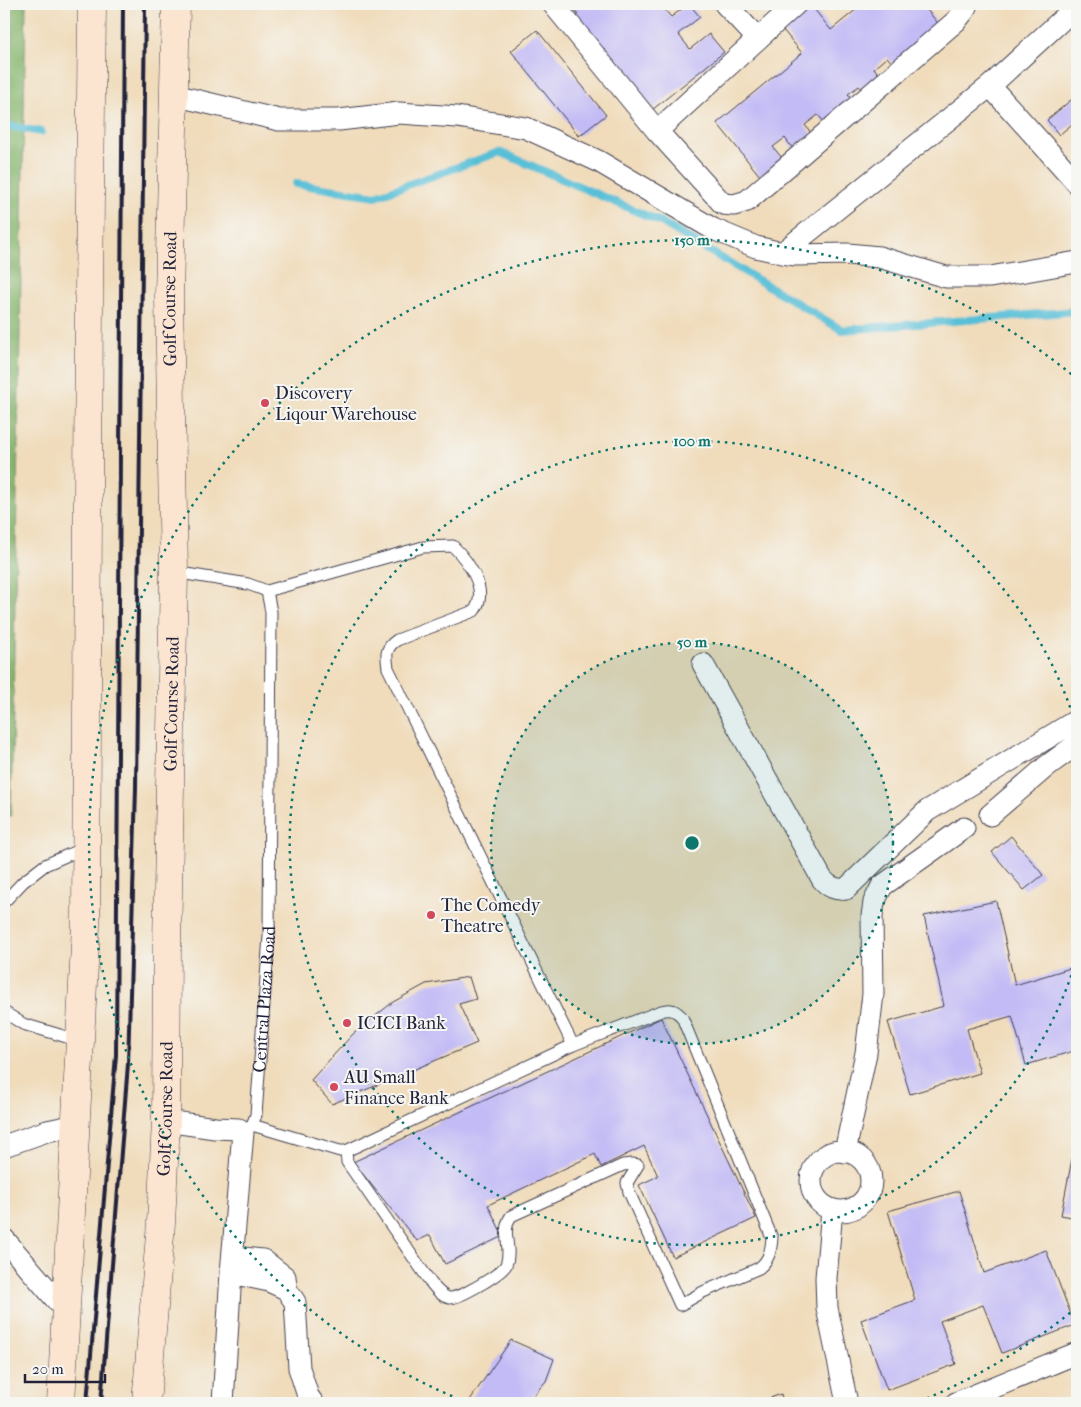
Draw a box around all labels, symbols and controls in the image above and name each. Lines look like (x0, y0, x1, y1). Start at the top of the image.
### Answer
street label: Golf Course Road (158, 231, 181, 367)
text: 150 m (674, 231, 710, 249)
place label: Discovery Liqour Warehouse (275, 383, 417, 425)
marker: Discovery Liqour Warehouse (259, 397, 271, 409)
text: 100 m (673, 432, 711, 450)
text: 50 m (677, 633, 708, 651)
street label: Golf Course Road (160, 636, 183, 771)
centre of rings (683, 834, 701, 852)
place label: The Comedy Theatre (441, 895, 542, 937)
marker: The Comedy Theatre (425, 909, 437, 921)
street label: Central Plaza Road (249, 926, 280, 1073)
place label: ICICI Bank (357, 1013, 446, 1034)
marker: ICICI Bank (341, 1017, 353, 1029)
street label: Golf Course Road (153, 1041, 177, 1177)
place label: AU Small Finance Bank (343, 1067, 449, 1109)
marker: AU Small Finance Bank (328, 1081, 340, 1093)
scale bar (25, 1352, 105, 1384)
text: 20 m (32, 1360, 64, 1378)

